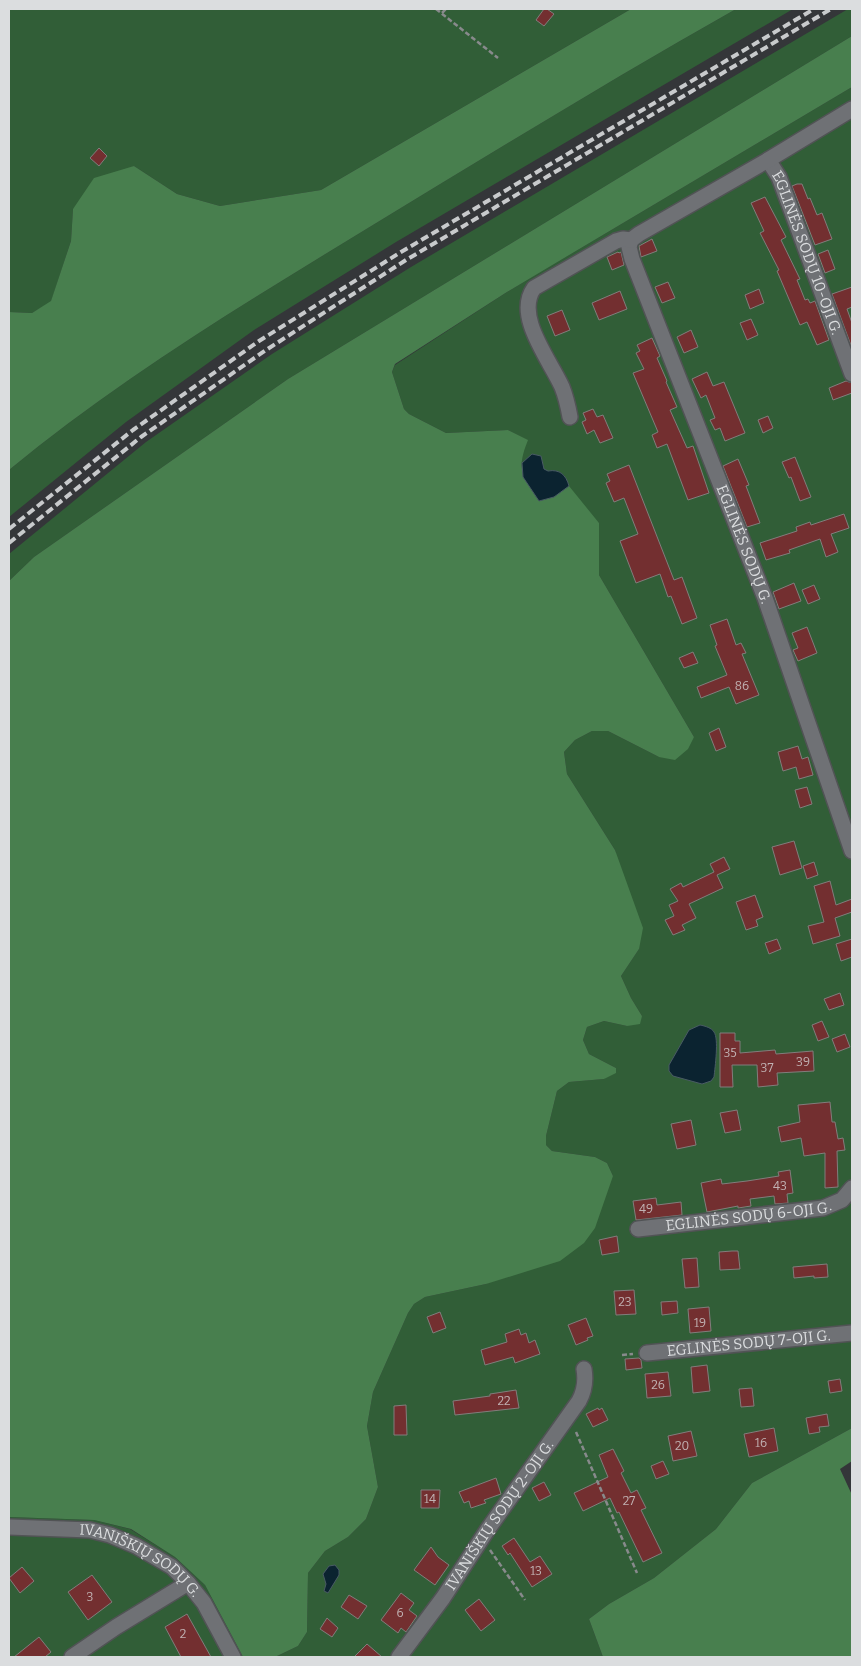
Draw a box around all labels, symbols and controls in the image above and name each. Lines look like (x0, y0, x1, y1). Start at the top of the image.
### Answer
street label: EGLINĖS SODŲ 10-OJI G. (768, 167, 846, 337)
street label: EGLINĖS SODŲ G. (712, 482, 775, 606)
house number: 86 (735, 679, 749, 693)
house number: 35 (723, 1046, 737, 1060)
house number: 39 (796, 1055, 810, 1069)
house number: 37 (761, 1061, 773, 1075)
house number: 43 (773, 1179, 787, 1193)
street label: EGLINĖS SODŲ 6-OJI G. (665, 1197, 834, 1235)
house number: 49 (639, 1202, 653, 1216)
house number: 23 (618, 1295, 632, 1309)
house number: 19 (694, 1316, 706, 1330)
street label: EGLINĖS SODŲ 7-OJI G. (666, 1326, 831, 1360)
house number: 26 (651, 1378, 665, 1392)
house number: 22 (497, 1394, 511, 1408)
street label: IVANIŠKIŲ SODŲ 2-OJI G. (442, 1436, 557, 1593)
house number: 16 (755, 1436, 767, 1450)
house number: 20 (675, 1439, 689, 1453)
house number: 14 (424, 1492, 436, 1506)
house number: 27 (623, 1494, 635, 1508)
street label: IVANIŠKIŲ SODŲ G. (79, 1521, 205, 1601)
house number: 13 (530, 1564, 542, 1578)
house number: 3 (87, 1590, 94, 1604)
house number: 6 (396, 1606, 404, 1620)
house number: 2 (180, 1627, 186, 1641)

